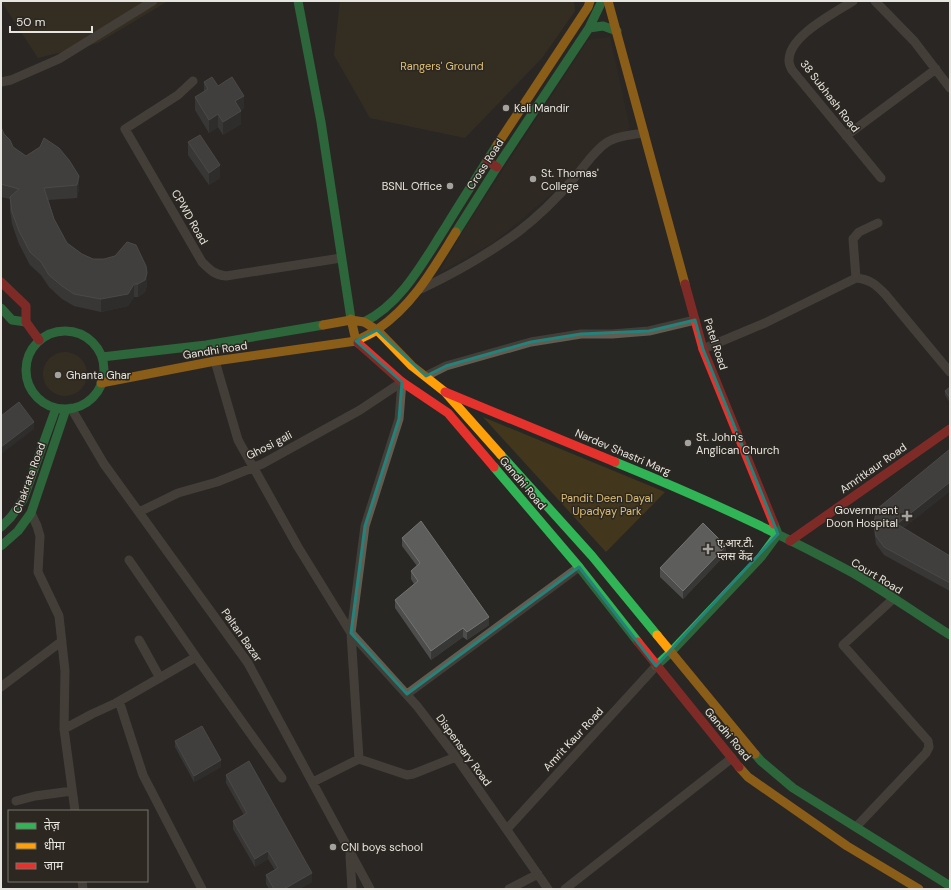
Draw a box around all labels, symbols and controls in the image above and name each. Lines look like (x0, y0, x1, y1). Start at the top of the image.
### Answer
scale bar (10, 8, 92, 34)
text: 50 m (16, 14, 45, 30)
street label: 38 Subhash Road (797, 57, 863, 135)
park label: Rangers' Ground (400, 59, 484, 73)
place label: Kali Mandir (514, 101, 569, 115)
marker: Kali Mandir (501, 103, 511, 113)
street label: Cross Road (463, 136, 507, 192)
place label: St. Thomas' College (541, 166, 599, 193)
marker: St. Thomas' College (528, 174, 538, 184)
place label: BSNL Office (382, 179, 442, 193)
marker: BSNL Office (445, 181, 455, 191)
street label: CPWD Road (169, 187, 211, 247)
street label: Patel Road (701, 316, 731, 372)
street label: Gandhi Road (182, 338, 248, 362)
place label: Ghanta Ghar (66, 368, 131, 382)
marker: Ghanta Ghar (53, 370, 63, 380)
street label: Nardev Shastri Marg (573, 426, 673, 478)
street label: Ghosi gali (244, 428, 294, 462)
place label: St. John's Anglican Church (696, 430, 779, 457)
marker: St. John's Anglican Church (683, 438, 693, 448)
street label: Amritkaur Road (837, 440, 909, 496)
street label: Chakrata Road (10, 441, 48, 515)
street label: Gandhi Road (497, 454, 549, 512)
park label: Pandit Deen Dayal Upadyay Park (561, 491, 653, 518)
place label: Government Doon Hospital (826, 503, 898, 530)
marker: Government Doon Hospital (901, 510, 913, 522)
place label: ए.आर.टी. प्लस केंद्र (717, 536, 754, 563)
marker: ए.आर.टी. प्लस केंद्र (702, 543, 714, 555)
street label: Court Road (849, 555, 905, 597)
street label: Paltan Bazar (219, 606, 265, 664)
street label: Amrit Kaur Road (540, 704, 606, 774)
street label: Gandhi Road (702, 705, 754, 763)
street label: Dispensary Road (433, 711, 495, 789)
legend (8, 810, 148, 882)
text: तेज़ (44, 818, 61, 834)
text: धीमा (44, 838, 66, 854)
place label: CNI boys school (341, 840, 423, 854)
marker: CNI boys school (328, 842, 338, 852)
text: जाम (44, 858, 64, 874)

